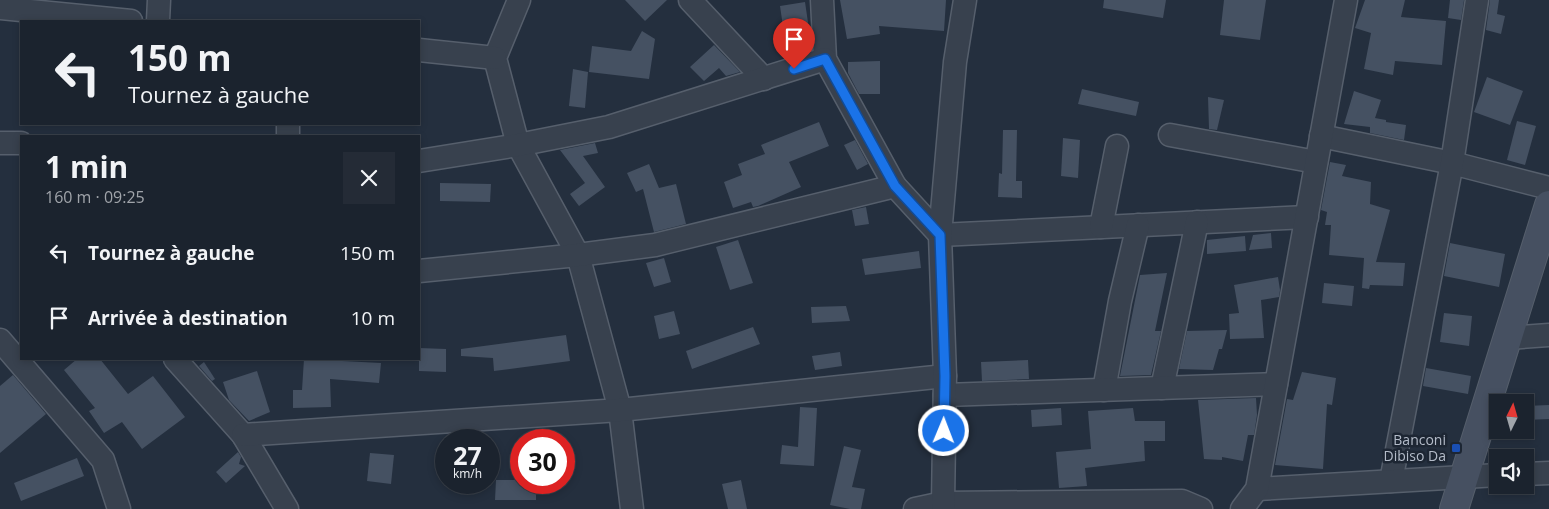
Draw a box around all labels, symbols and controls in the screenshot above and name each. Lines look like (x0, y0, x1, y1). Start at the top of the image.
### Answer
pin (773, 18, 815, 69)
icon: arrive (780, 25, 808, 53)
text: 150 m (128, 34, 232, 81)
icon: left (45, 40, 110, 105)
text: Tournez à gauche (128, 79, 310, 109)
text: 1 min (45, 146, 128, 187)
button: close (343, 152, 395, 204)
text: 160 m · 09:25 (45, 186, 145, 208)
icon: left (45, 239, 73, 267)
text: Tournez à gauche (88, 240, 254, 266)
text: 150 m (340, 240, 395, 266)
icon: arrive (45, 304, 73, 332)
text: Arrivée à destination (88, 305, 288, 331)
text: 10 m (351, 305, 395, 331)
north arrow (1489, 394, 1534, 439)
map controls (1489, 394, 1534, 494)
position arrow (917, 404, 969, 456)
speed limit sign: 30 (510, 429, 575, 494)
place label: Banconi Dibiso Da (1384, 430, 1446, 465)
text: 27 (453, 438, 482, 472)
marker: Banconi Dibiso Da (1450, 442, 1462, 454)
button: sound (1489, 449, 1534, 494)
text: km/h (453, 465, 482, 482)

